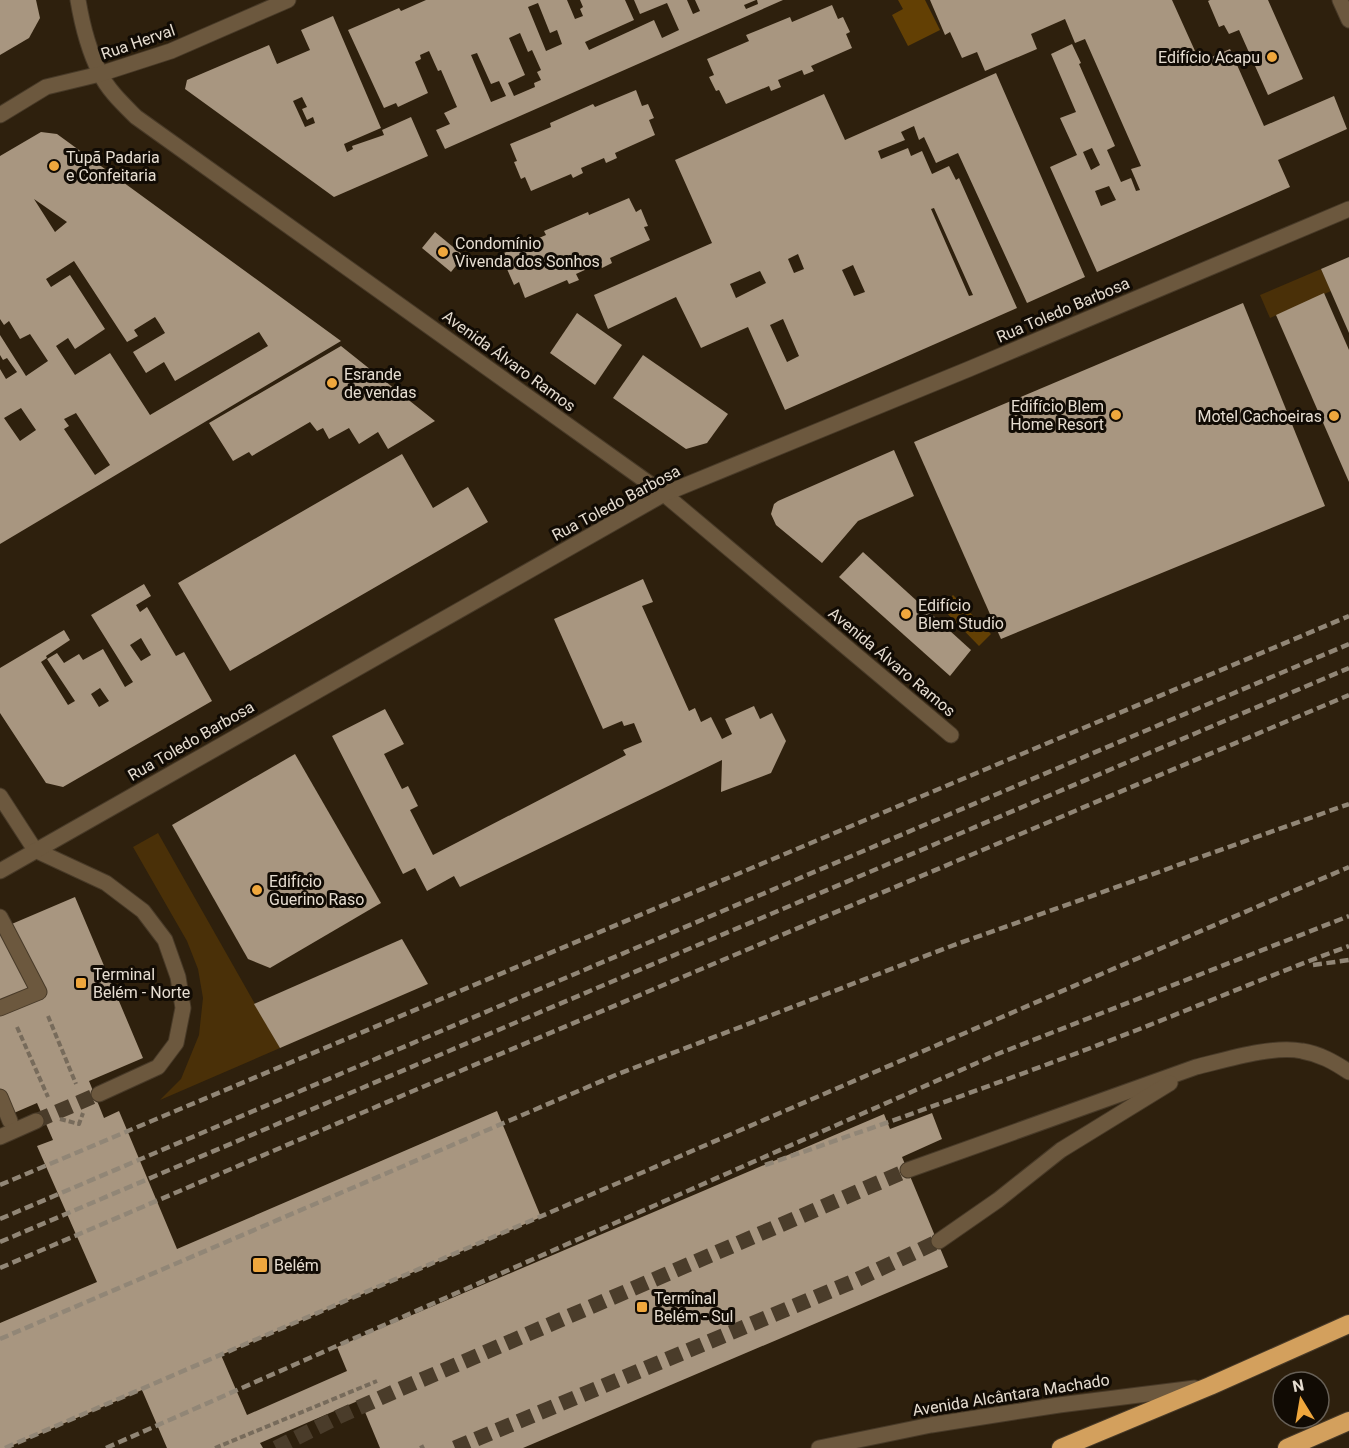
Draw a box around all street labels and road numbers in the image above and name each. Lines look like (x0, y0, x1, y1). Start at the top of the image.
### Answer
street label: Rua Herval (98, 20, 178, 64)
street label: Rua Toledo Barbosa (994, 273, 1132, 347)
street label: Avenida Álvaro Ramos (439, 306, 579, 416)
street label: Rua Toledo Barbosa (549, 461, 683, 545)
street label: Avenida Álvaro Ramos (825, 603, 959, 721)
street label: Rua Toledo Barbosa (125, 697, 257, 785)
street label: Avenida Alcântara Machado (911, 1370, 1111, 1420)

